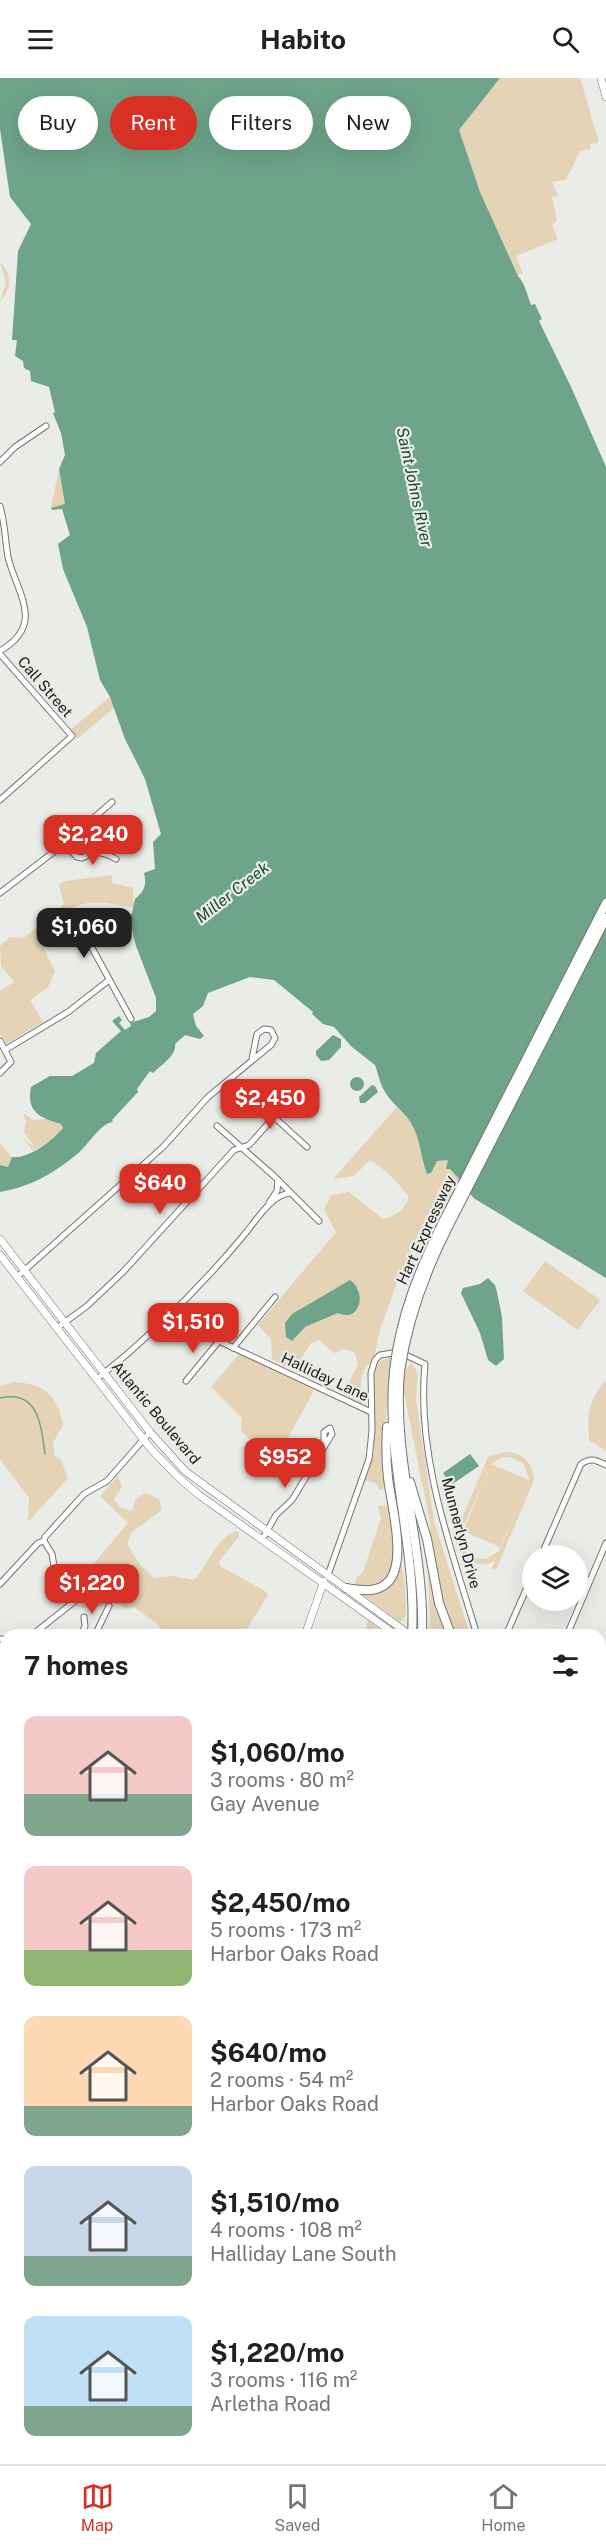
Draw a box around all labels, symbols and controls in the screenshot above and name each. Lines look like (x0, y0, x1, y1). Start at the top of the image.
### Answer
icon: menu (24, 23, 57, 56)
text: Habito (260, 23, 346, 55)
icon: search (549, 23, 582, 56)
chip: Buy (18, 96, 98, 150)
chip: Rent (110, 96, 197, 150)
chip: Filters (209, 96, 313, 150)
chip: New (325, 96, 411, 150)
water label: Saint Johns River (393, 425, 437, 550)
street label: Call Street (14, 653, 76, 721)
pin: $2,240 (44, 815, 142, 866)
text: $2,240 (58, 822, 128, 846)
water label: Miller Creek (192, 858, 273, 927)
pin: $1,060 (35, 908, 133, 959)
text: $1,060 (51, 915, 117, 939)
pin: $2,450 (221, 1079, 319, 1130)
text: $2,450 (234, 1086, 306, 1110)
pin: $640 (124, 1164, 196, 1215)
text: $640 (134, 1171, 186, 1195)
street label: Hart Expressway (393, 1173, 458, 1287)
pin: $1,510 (144, 1303, 242, 1354)
text: $1,510 (162, 1310, 224, 1334)
street label: Halliday Lane (279, 1349, 372, 1404)
street label: Atlantic Boulevard (109, 1358, 204, 1467)
pin: $952 (249, 1438, 321, 1489)
text: $952 (259, 1445, 312, 1469)
street label: Munnerlyn Drive (438, 1475, 484, 1590)
map controls (522, 1545, 588, 1611)
button: layers (522, 1545, 588, 1611)
pin: $1,220 (43, 1564, 141, 1615)
text: $1,220 (59, 1571, 125, 1595)
icon: filters (549, 1649, 582, 1682)
text: 7 homes (24, 1650, 128, 1681)
text: $1,060/mo (210, 1737, 345, 1768)
icon: home (72, 1740, 144, 1812)
text: 3 rooms · 80 m² (210, 1768, 354, 1792)
text: Gay Avenue (210, 1792, 320, 1816)
text: $2,450/mo (210, 1887, 351, 1918)
icon: home (72, 1890, 144, 1962)
text: 5 rooms · 173 m² (210, 1918, 361, 1942)
text: Harbor Oaks Road (210, 1942, 379, 1966)
text: $640/mo (210, 2037, 327, 2068)
icon: home (72, 2040, 144, 2112)
text: 2 rooms · 54 m² (210, 2068, 353, 2092)
text: Harbor Oaks Road (210, 2092, 379, 2116)
text: $1,510/mo (210, 2187, 340, 2218)
icon: home (72, 2190, 144, 2262)
text: 4 rooms · 108 m² (210, 2218, 362, 2242)
text: Halliday Lane South (210, 2242, 397, 2266)
text: $1,220/mo (210, 2337, 344, 2368)
icon: home (72, 2340, 144, 2412)
text: 3 rooms · 116 m² (210, 2368, 357, 2392)
text: Arletha Road (210, 2392, 331, 2416)
tab: Map (81, 2480, 114, 2535)
tab: Saved (275, 2480, 320, 2535)
tab: Home (481, 2480, 525, 2535)

